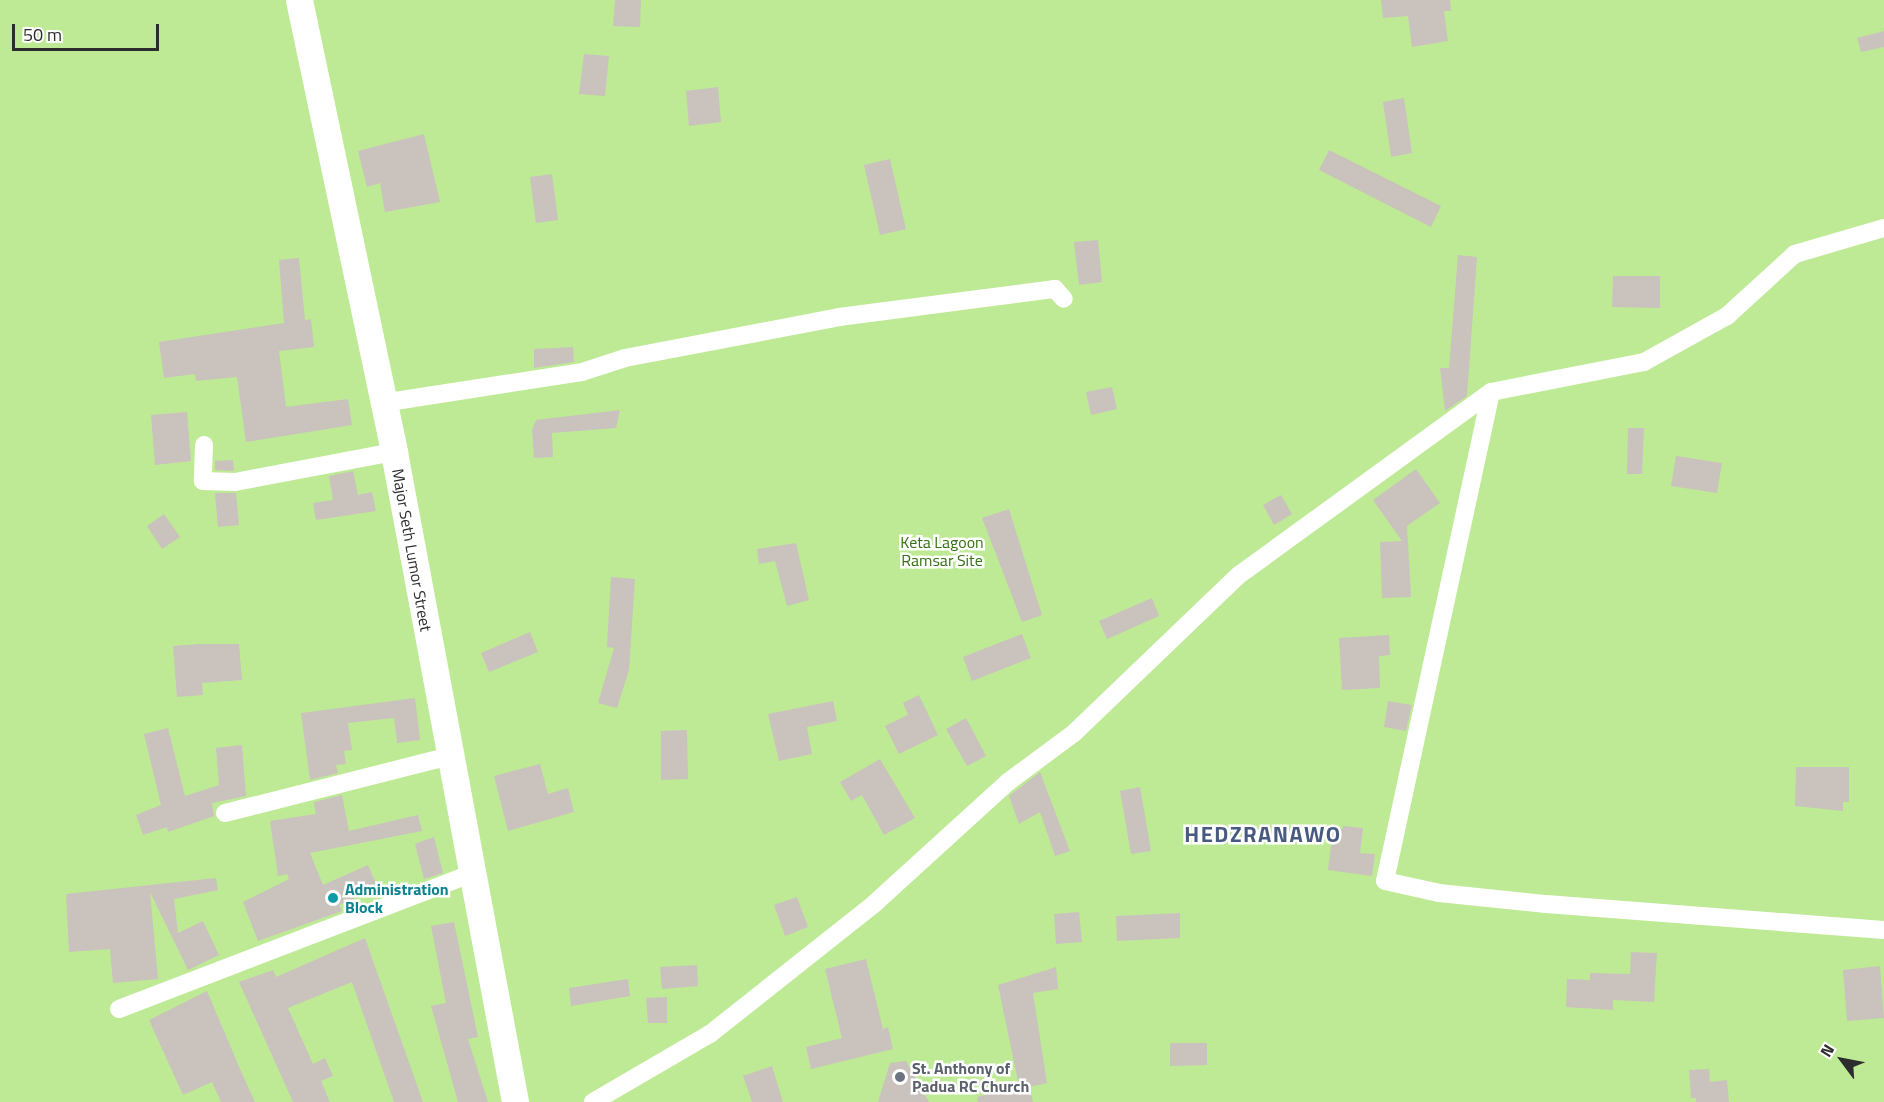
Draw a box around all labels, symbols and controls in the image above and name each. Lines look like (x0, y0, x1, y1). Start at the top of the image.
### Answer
scale bar (15, 12, 162, 50)
text: 50 m (23, 21, 62, 48)
street label: Major Seth Lumor Street (388, 467, 436, 633)
park label: Keta Lagoon Ramsar Site (900, 532, 984, 570)
district label: HEDZRANAWO (1184, 822, 1342, 848)
place label: Administration Block (345, 879, 449, 917)
marker: Administration Block (326, 891, 340, 905)
north arrow (1812, 1030, 1872, 1090)
text: N (1814, 1039, 1840, 1062)
place label: St. Anthony of Padua RC Church (912, 1058, 1029, 1096)
marker: St. Anthony of Padua RC Church (893, 1070, 907, 1084)

